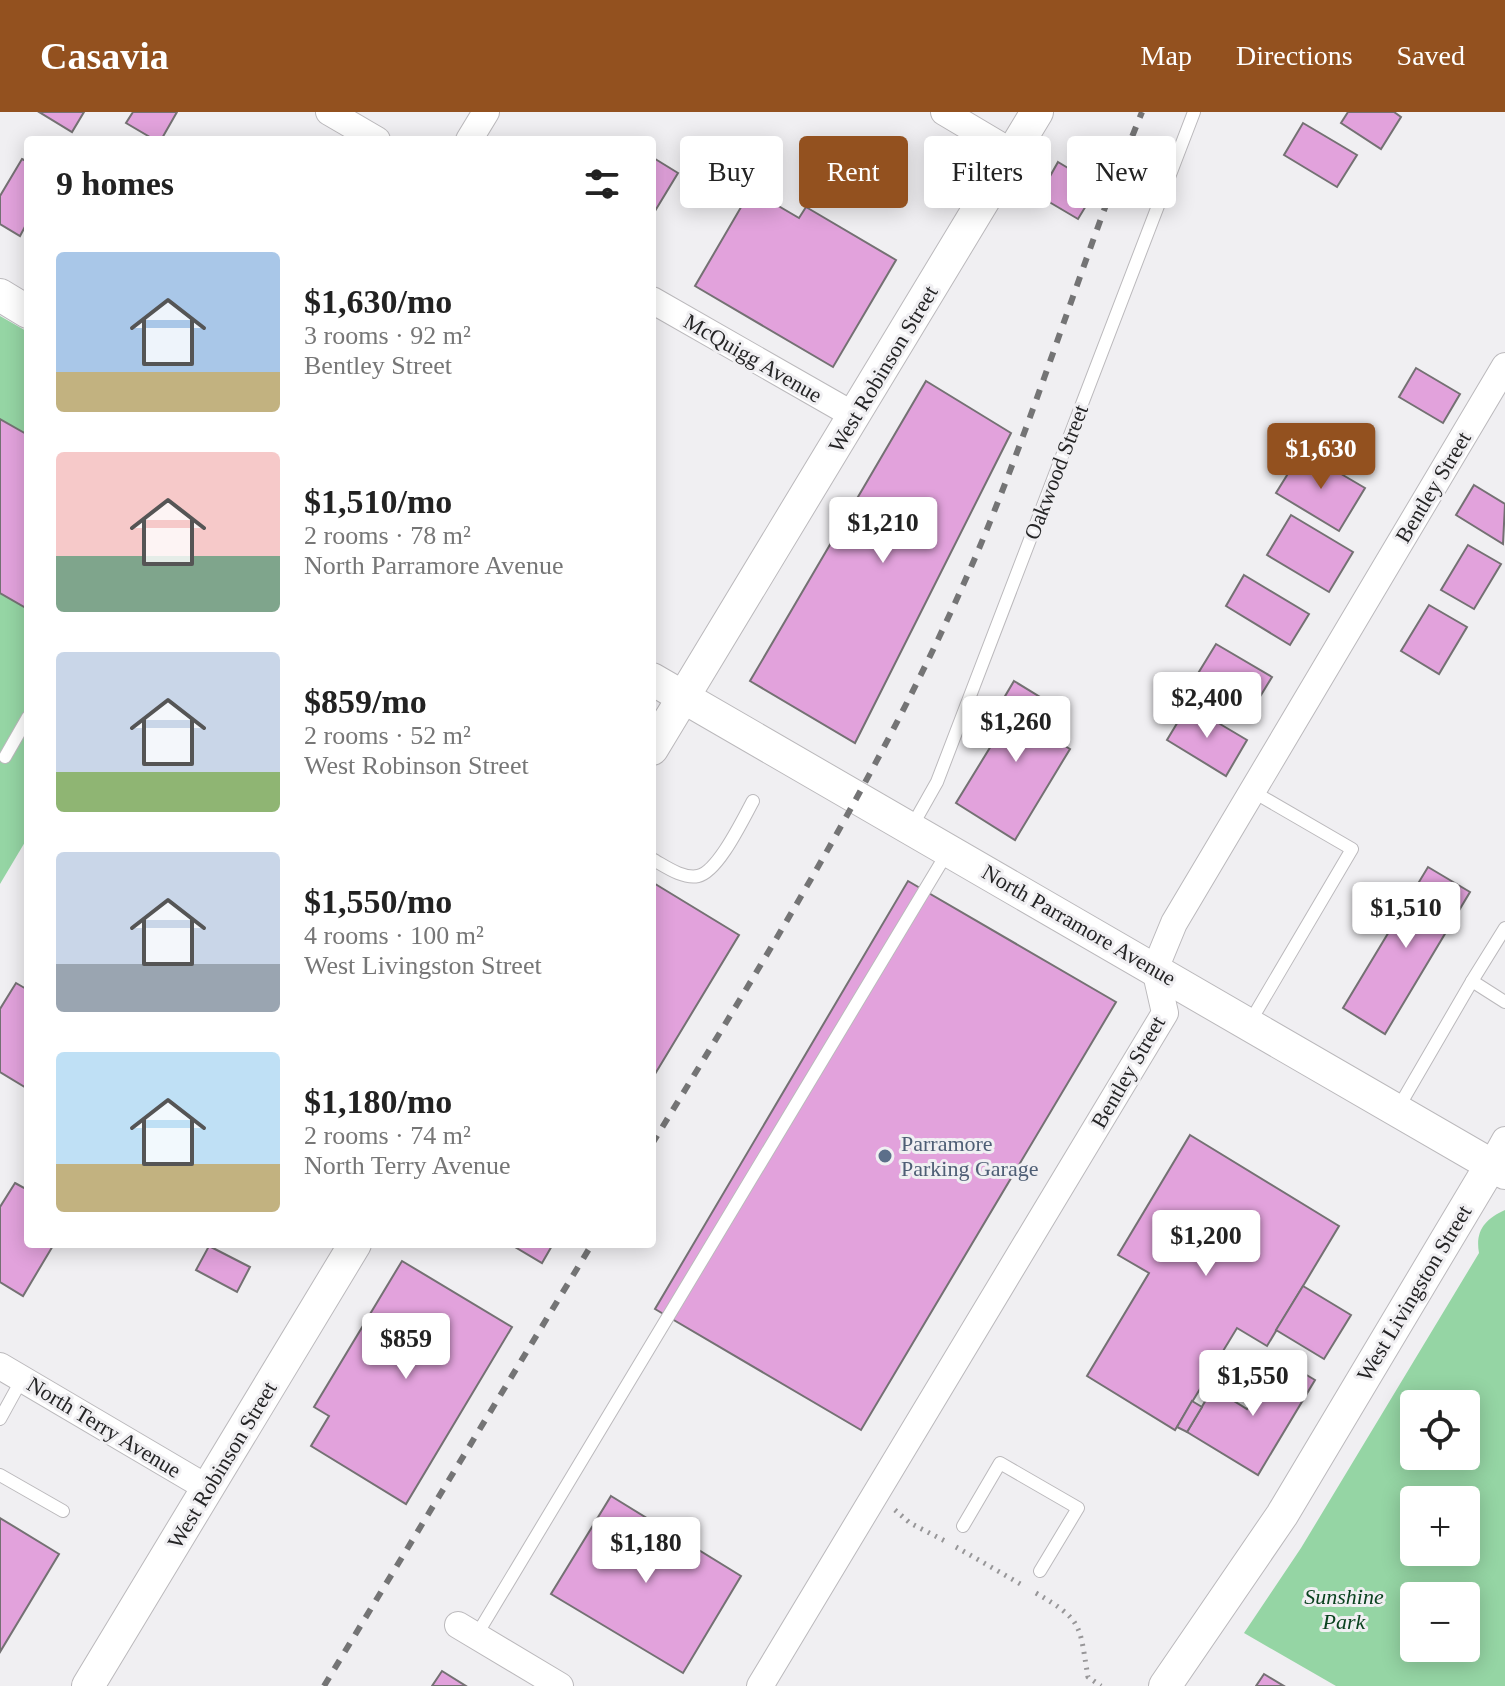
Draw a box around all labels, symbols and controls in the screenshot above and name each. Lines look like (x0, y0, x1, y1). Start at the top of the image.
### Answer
text: Casavia (40, 35, 169, 77)
text: Map (1141, 40, 1192, 71)
text: Directions (1236, 40, 1353, 71)
text: Saved (1397, 40, 1465, 71)
chip: Buy (680, 136, 783, 208)
chip: Rent (799, 136, 908, 208)
chip: Filters (924, 136, 1051, 208)
chip: New (1067, 136, 1176, 208)
icon: filters (580, 162, 624, 206)
text: 9 homes (56, 165, 174, 202)
street label: West Robinson Street (823, 281, 943, 457)
text: $1,630/mo (304, 283, 452, 320)
icon: home (120, 284, 216, 380)
street label: McQuigg Avenue (679, 308, 827, 408)
text: 3 rooms · 92 m² (304, 321, 471, 350)
text: Bentley Street (304, 351, 452, 380)
street label: Oakwood Street (1019, 401, 1093, 543)
pin: $1,630 (1256, 423, 1386, 491)
street label: Bentley Street (1390, 427, 1476, 547)
text: $1,630 (1285, 434, 1357, 463)
text: $1,510/mo (304, 483, 452, 520)
icon: home (120, 484, 216, 580)
pin: $1,210 (818, 497, 948, 565)
text: $1,210 (847, 508, 919, 537)
text: 2 rooms · 78 m² (304, 521, 471, 550)
text: North Parramore Avenue (304, 551, 563, 580)
pin: $2,400 (1142, 672, 1272, 740)
text: $859/mo (304, 683, 427, 720)
text: $2,400 (1171, 683, 1243, 712)
icon: home (120, 684, 216, 780)
pin: $1,260 (951, 696, 1081, 764)
text: $1,260 (980, 707, 1052, 736)
text: 2 rooms · 52 m² (304, 721, 471, 750)
text: West Robinson Street (304, 751, 529, 780)
street label: North Parramore Avenue (978, 859, 1180, 991)
pin: $1,510 (1341, 882, 1471, 950)
text: $1,550/mo (304, 883, 452, 920)
icon: home (120, 884, 216, 980)
text: $1,510 (1370, 893, 1442, 922)
text: 4 rooms · 100 m² (304, 921, 484, 950)
text: West Livingston Street (304, 951, 542, 980)
street label: Bentley Street (1086, 1012, 1170, 1132)
text: $1,180/mo (304, 1083, 452, 1120)
icon: home (120, 1084, 216, 1180)
text: 2 rooms · 74 m² (304, 1121, 471, 1150)
place label: Parramore Parking Garage (901, 1131, 1038, 1181)
marker: Parramore Parking Garage (876, 1147, 894, 1165)
text: North Terry Avenue (304, 1151, 511, 1180)
street label: West Livingston Street (1351, 1200, 1477, 1386)
pin: $1,200 (1141, 1210, 1271, 1278)
text: $1,200 (1170, 1221, 1242, 1250)
pin: $859 (359, 1313, 453, 1381)
text: $859 (380, 1324, 432, 1353)
pin: $1,550 (1188, 1350, 1318, 1418)
text: $1,550 (1217, 1361, 1289, 1390)
street label: North Terry Avenue (23, 1371, 185, 1483)
street label: West Robinson Street (162, 1377, 282, 1553)
map controls (1400, 1390, 1480, 1662)
button: locate (1400, 1390, 1480, 1470)
button: + (1400, 1486, 1480, 1566)
pin: $1,180 (581, 1517, 711, 1585)
text: $1,180 (610, 1528, 682, 1557)
button: − (1400, 1582, 1480, 1662)
park label: Sunshine Park (1304, 1584, 1384, 1634)

